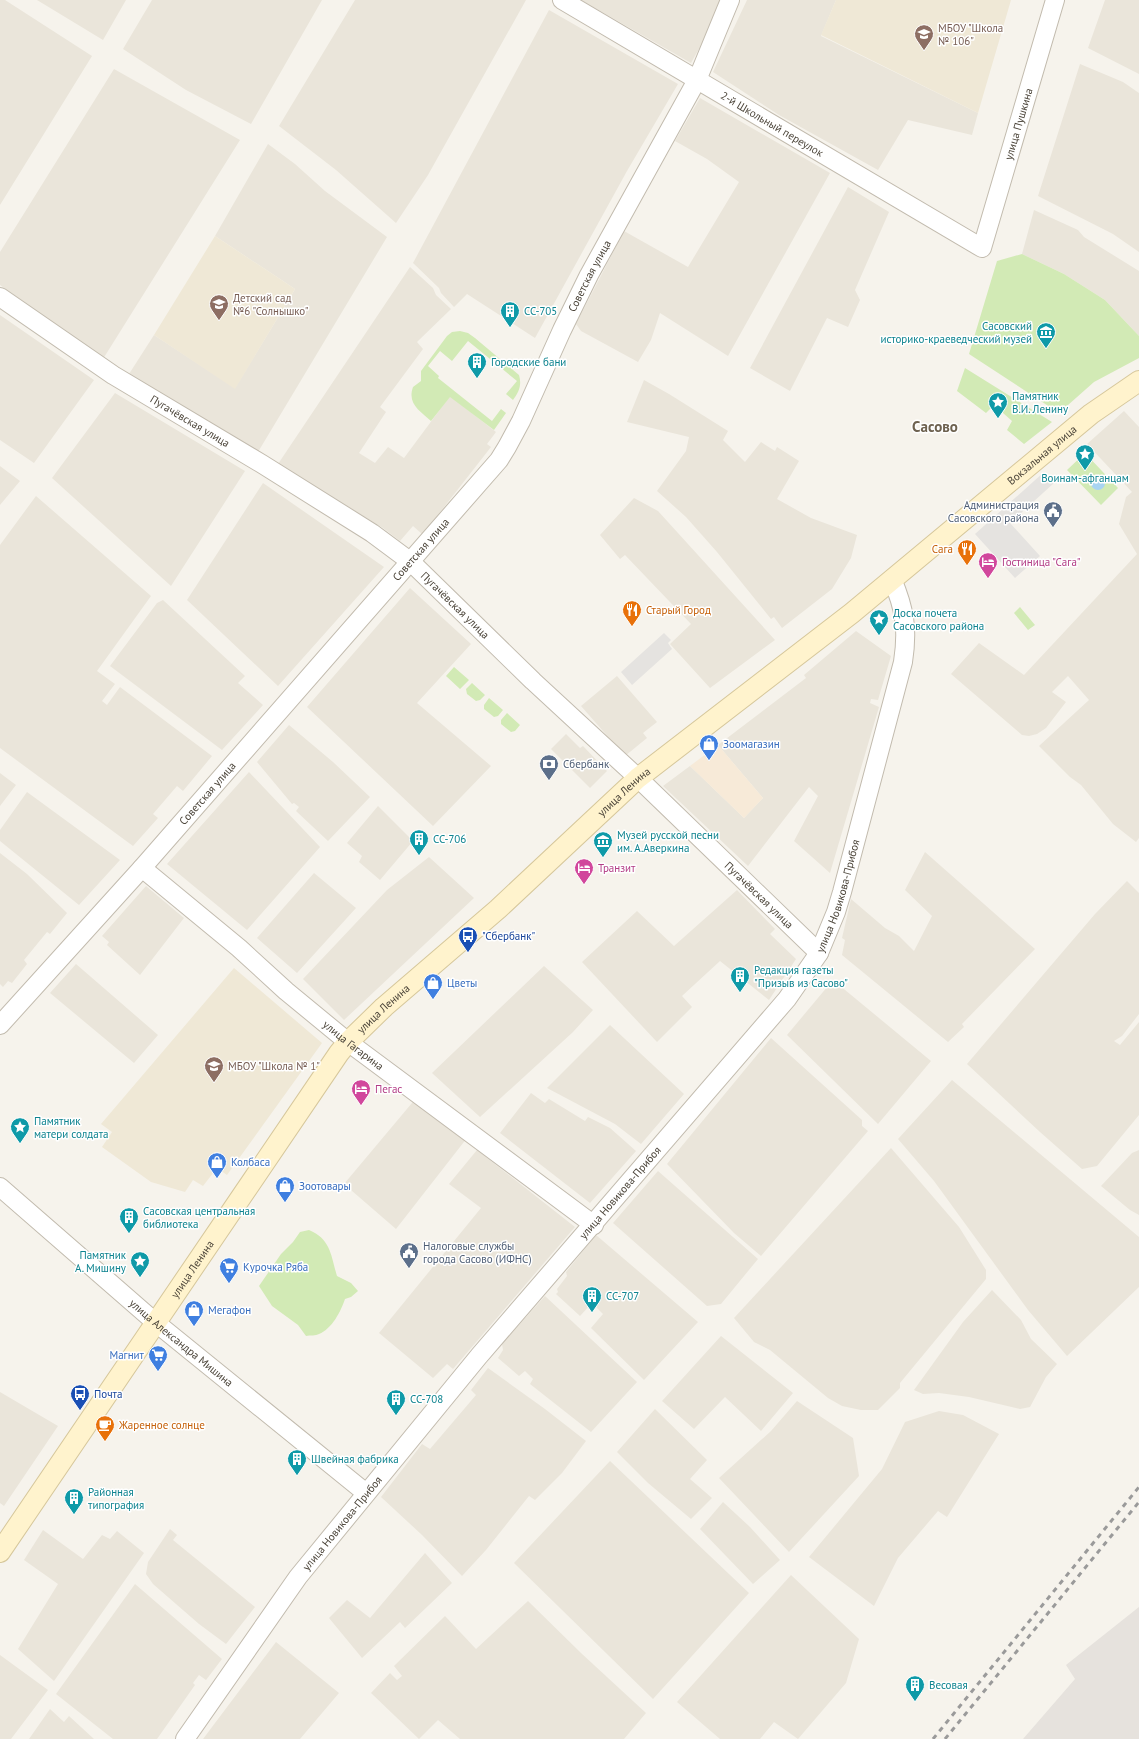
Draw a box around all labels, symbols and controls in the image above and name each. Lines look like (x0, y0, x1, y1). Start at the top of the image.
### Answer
place label: МБОУ "Школа № 106" (938, 21, 1003, 48)
school or university icon: МБОУ "Школа № 106" (913, 23, 935, 51)
street label: улица Пушкина (1001, 86, 1036, 162)
street label: 2-й Школьный переулок (718, 88, 827, 160)
street label: Советская улица (565, 238, 614, 314)
place label: Детский сад №6 "Солнышко" (233, 291, 309, 318)
school or university icon: Детский сад №6 "Солнышко" (208, 293, 230, 321)
building icon: СС-705 (499, 300, 521, 328)
place label: СС-705 (524, 304, 557, 318)
place label: Сасовский историко-краеведческий музей (880, 319, 1032, 346)
museum icon: Сасовский историко-краеведческий музей (1035, 321, 1057, 349)
building icon: Городские бани (466, 351, 488, 379)
place label: Городские бани (491, 355, 566, 369)
place label: Памятник В.И. Ленину (1012, 389, 1069, 416)
place icon: Памятник В.И. Ленину (987, 391, 1009, 419)
street label: Пугачёвская улица (148, 392, 232, 450)
district label: Сасово (912, 417, 958, 436)
street label: Вокзальная улица (1004, 422, 1079, 488)
place icon: Воинам-афганцам (1074, 443, 1096, 471)
place label: Воинам-афганцам (1041, 471, 1129, 485)
place label: Администрация Сасовского района (948, 498, 1039, 525)
public building icon: Администрация Сасовского района (1042, 500, 1064, 528)
street label: Советская улица (389, 515, 452, 584)
restaurant icon: Сага (956, 538, 978, 566)
place label: Сага (932, 542, 953, 556)
hotel icon: Гостиница "Сага" (977, 551, 999, 579)
place label: Гостиница "Сага" (1002, 555, 1081, 569)
street label: Пугачёвская улица (418, 569, 492, 642)
restaurant icon: Старый Город (621, 599, 643, 627)
place label: Старый Город (646, 603, 711, 617)
place label: Доска почета Сасовского района (893, 606, 984, 633)
place icon: Доска почета Сасовского района (868, 608, 890, 636)
shop icon: Зоомагазин (698, 733, 720, 761)
place label: Зоомагазин (723, 737, 780, 751)
bank icon: Сбербанк (538, 753, 560, 781)
place label: Сбербанк (563, 757, 610, 771)
street label: Советская улица (176, 759, 239, 828)
street label: улица Ленина (594, 764, 653, 819)
building icon: СС-706 (408, 828, 430, 856)
place label: Музей русской песни им. А.Аверкина (617, 828, 719, 855)
museum icon: Музей русской песни им. А.Аверкина (592, 830, 614, 858)
place label: СС-706 (433, 832, 466, 846)
street label: улица Новикова-Прибоя (813, 838, 863, 955)
hotel icon: Транзит (573, 857, 595, 885)
street label: Пугачёвская улица (722, 859, 796, 931)
place label: Транзит (598, 861, 636, 875)
bus stop icon: "Сбербанк" (457, 925, 479, 953)
place label: "Сбербанк" (482, 929, 536, 943)
place label: Редакция газеты "Призыв из Сасово" (754, 963, 848, 990)
building icon: Редакция газеты "Призыв из Сасово" (729, 965, 751, 993)
shop icon: Цветы (422, 972, 444, 1000)
place label: Цветы (447, 976, 477, 990)
street label: улица Ленина (354, 981, 413, 1036)
street label: улица Гагарина (320, 1017, 387, 1073)
school or university icon: МБОУ "Школа № 1" (203, 1055, 225, 1083)
place label: МБОУ "Школа № 1" (228, 1059, 320, 1073)
hotel icon: Пегас (350, 1078, 372, 1106)
place label: Пегас (375, 1082, 402, 1096)
place label: Памятник матери солдата (34, 1114, 109, 1141)
place icon: Памятник матери солдата (9, 1116, 31, 1144)
street label: улица Новикова-Прибоя (576, 1143, 664, 1242)
shop icon: Колбаса (206, 1151, 228, 1179)
place label: Колбаса (231, 1155, 270, 1169)
shop icon: Зоотовары (274, 1175, 296, 1203)
place label: Зоотовары (299, 1179, 351, 1193)
place label: Сасовская центральная библиотека (143, 1204, 255, 1231)
building icon: Сасовская центральная библиотека (118, 1206, 140, 1234)
street label: улица Ленина (168, 1238, 217, 1301)
place label: Налоговые службы города Сасово (ИФНС) (423, 1239, 531, 1266)
public building icon: Налоговые службы города Сасово (ИФНС) (398, 1241, 420, 1269)
place label: Памятник А. Мишину (75, 1248, 127, 1275)
place icon: Памятник А. Мишину (129, 1250, 151, 1278)
supermarket icon: Курочка Ряба (218, 1256, 240, 1284)
place label: Курочка Ряба (243, 1260, 308, 1274)
building icon: СС-707 (581, 1285, 603, 1313)
place label: СС-707 (606, 1289, 639, 1303)
street label: улица Александра Мишина (127, 1296, 236, 1390)
shop icon: Мегафон (183, 1299, 205, 1327)
place label: Мегафон (208, 1303, 251, 1317)
supermarket icon: Магнит (147, 1344, 169, 1372)
place label: Магнит (109, 1348, 145, 1362)
bus stop icon: Почта (69, 1383, 91, 1411)
place label: Почта (94, 1387, 122, 1401)
building icon: СС-708 (385, 1388, 407, 1416)
place label: СС-708 (410, 1392, 443, 1406)
cafe icon: Жаренное солнце (94, 1414, 116, 1442)
place label: Жаренное солнце (118, 1418, 205, 1432)
building icon: Швейная фабрика (286, 1448, 308, 1476)
place label: Швейная фабрика (311, 1452, 399, 1466)
street label: улица Новикова-Прибоя (299, 1473, 385, 1573)
place label: Районная типография (88, 1485, 144, 1512)
building icon: Районная типография (63, 1487, 85, 1515)
building icon: Весовая (904, 1674, 926, 1702)
place label: Весовая (929, 1678, 968, 1692)

